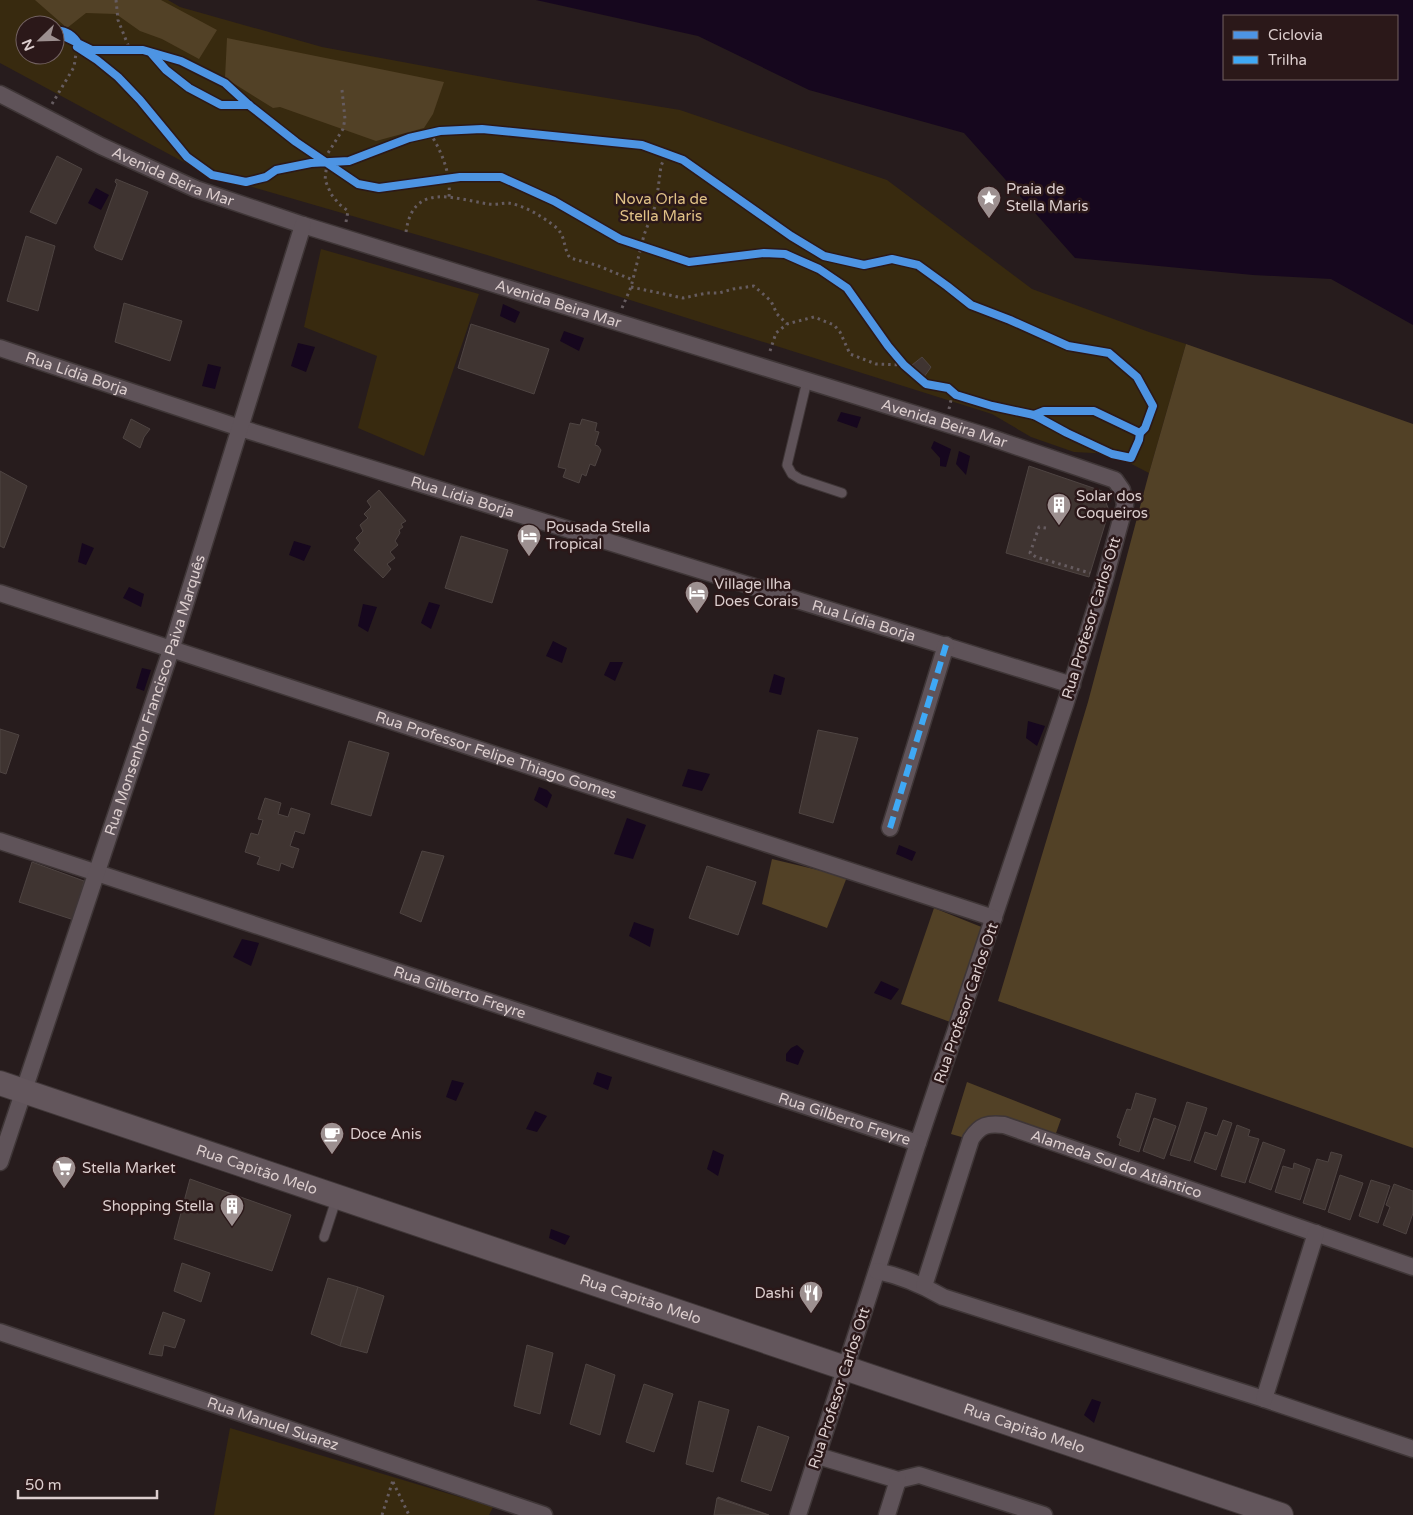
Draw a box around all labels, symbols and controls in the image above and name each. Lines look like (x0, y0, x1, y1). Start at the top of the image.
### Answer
north arrow (15, 15, 65, 65)
legend (1223, 15, 1398, 80)
text: Ciclovia (1268, 26, 1323, 44)
text: N (18, 36, 39, 53)
text: Trilha (1268, 51, 1307, 69)
street label: Avenida Beira Mar (109, 143, 237, 210)
place label: Praia de Stella Maris (1006, 180, 1088, 215)
place icon: Praia de Stella Maris (976, 185, 1002, 219)
park label: Nova Orla de Stella Maris (615, 190, 707, 225)
street label: Avenida Beira Mar (493, 276, 624, 332)
street label: Rua Lídia Borja (23, 348, 131, 399)
street label: Avenida Beira Mar (879, 395, 1010, 452)
street label: Rua Lídia Borja (409, 472, 517, 521)
place label: Solar dos Coqueiros (1076, 487, 1148, 522)
building icon: Solar dos Coqueiros (1046, 492, 1072, 526)
place label: Pousada Stella Tropical (546, 518, 650, 553)
hotel icon: Pousada Stella Tropical (516, 523, 542, 557)
street label: Rua Profesor Carlos Ott (1058, 534, 1124, 701)
street label: Rua Monsenhor Francisco Paiva Marquês (101, 552, 209, 838)
place label: Village Ilha Does Corais (714, 575, 798, 610)
hotel icon: Village Ilha Does Corais (684, 580, 710, 614)
street label: Rua Lídia Borja (810, 596, 918, 645)
street label: Rua Professor Felipe Thiago Gomes (373, 707, 619, 803)
street label: Rua Profesor Carlos Ott (930, 920, 1002, 1086)
street label: Rua Gilberto Freyre (391, 962, 528, 1022)
street label: Rua Gilberto Freyre (776, 1089, 913, 1149)
cafe icon: Doce Anis (319, 1121, 345, 1155)
place label: Doce Anis (350, 1125, 422, 1143)
street label: Alameda Sol do Atlântico (1028, 1126, 1205, 1202)
street label: Rua Capitão Melo (194, 1141, 320, 1198)
supermarket icon: Stella Market (51, 1155, 77, 1189)
place label: Stella Market (82, 1159, 176, 1177)
building icon: Shopping Stella (219, 1193, 245, 1227)
place label: Shopping Stella (103, 1197, 214, 1215)
street label: Rua Capitão Melo (577, 1270, 704, 1328)
restaurant icon: Dashi (798, 1280, 824, 1314)
place label: Dashi (754, 1284, 794, 1302)
street label: Rua Profesor Carlos Ott (804, 1305, 874, 1471)
street label: Rua Manuel Suarez (205, 1393, 341, 1454)
street label: Rua Capitão Melo (961, 1400, 1087, 1457)
scale bar (18, 1468, 156, 1500)
text: 50 m (25, 1476, 62, 1494)

